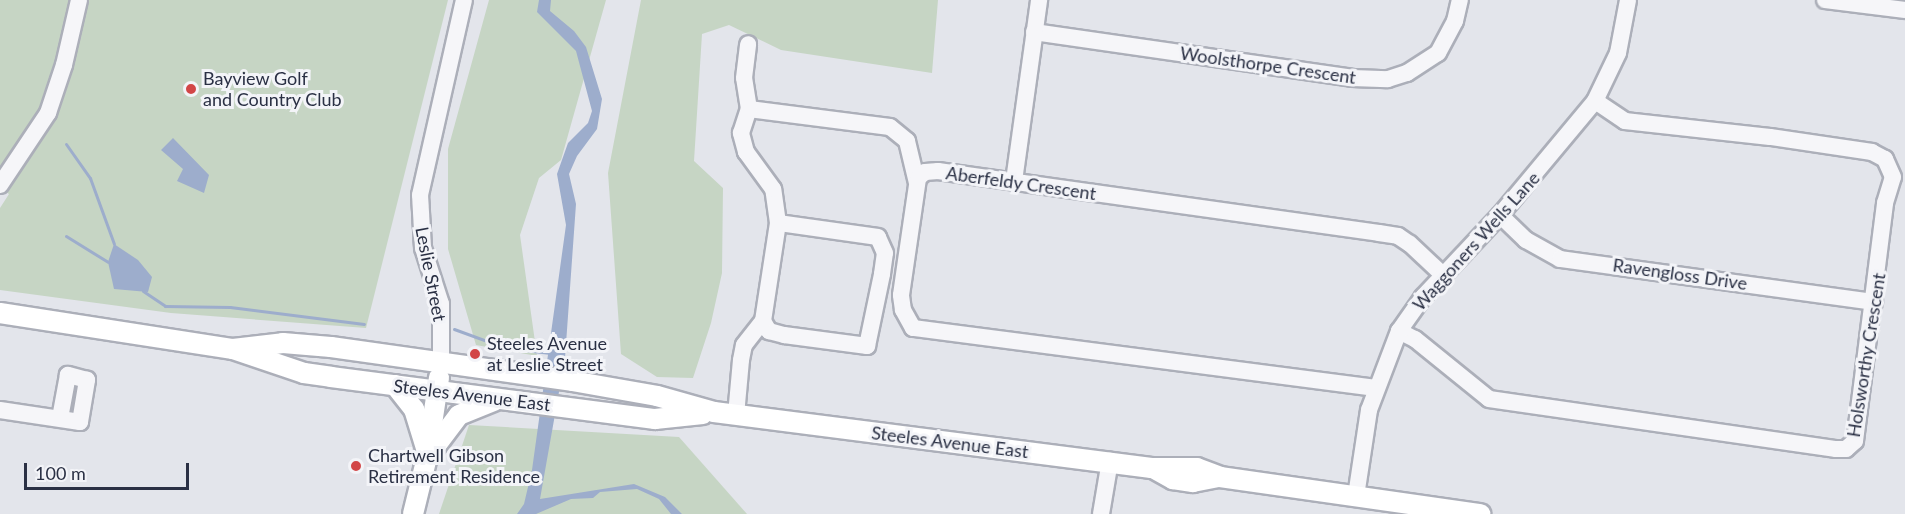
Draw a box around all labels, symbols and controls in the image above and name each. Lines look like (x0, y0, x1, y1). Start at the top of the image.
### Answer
street label: Woolsthorpe Crescent (1179, 42, 1357, 88)
place label: Bayview Golf and Country Club (203, 68, 342, 110)
marker: Bayview Golf and Country Club (184, 82, 198, 96)
street label: Aberfeldy Crescent (944, 162, 1098, 204)
street label: Waggoners Wells Lane (1408, 167, 1544, 315)
street label: Leslie Street (411, 225, 451, 323)
street label: Ravengloss Drive (1611, 254, 1749, 294)
street label: Holsworthy Crescent (1842, 271, 1890, 439)
place label: Steeles Avenue at Leslie Street (487, 333, 608, 376)
marker: Steeles Avenue at Leslie Street (468, 347, 482, 361)
street label: Steeles Avenue East (392, 375, 552, 415)
street label: Steeles Avenue East (870, 422, 1030, 462)
place label: Chartwell Gibson Retirement Residence (368, 445, 540, 488)
scale bar (27, 451, 192, 489)
marker: Chartwell Gibson Retirement Residence (349, 459, 363, 473)
text: 100 m (35, 462, 86, 484)

